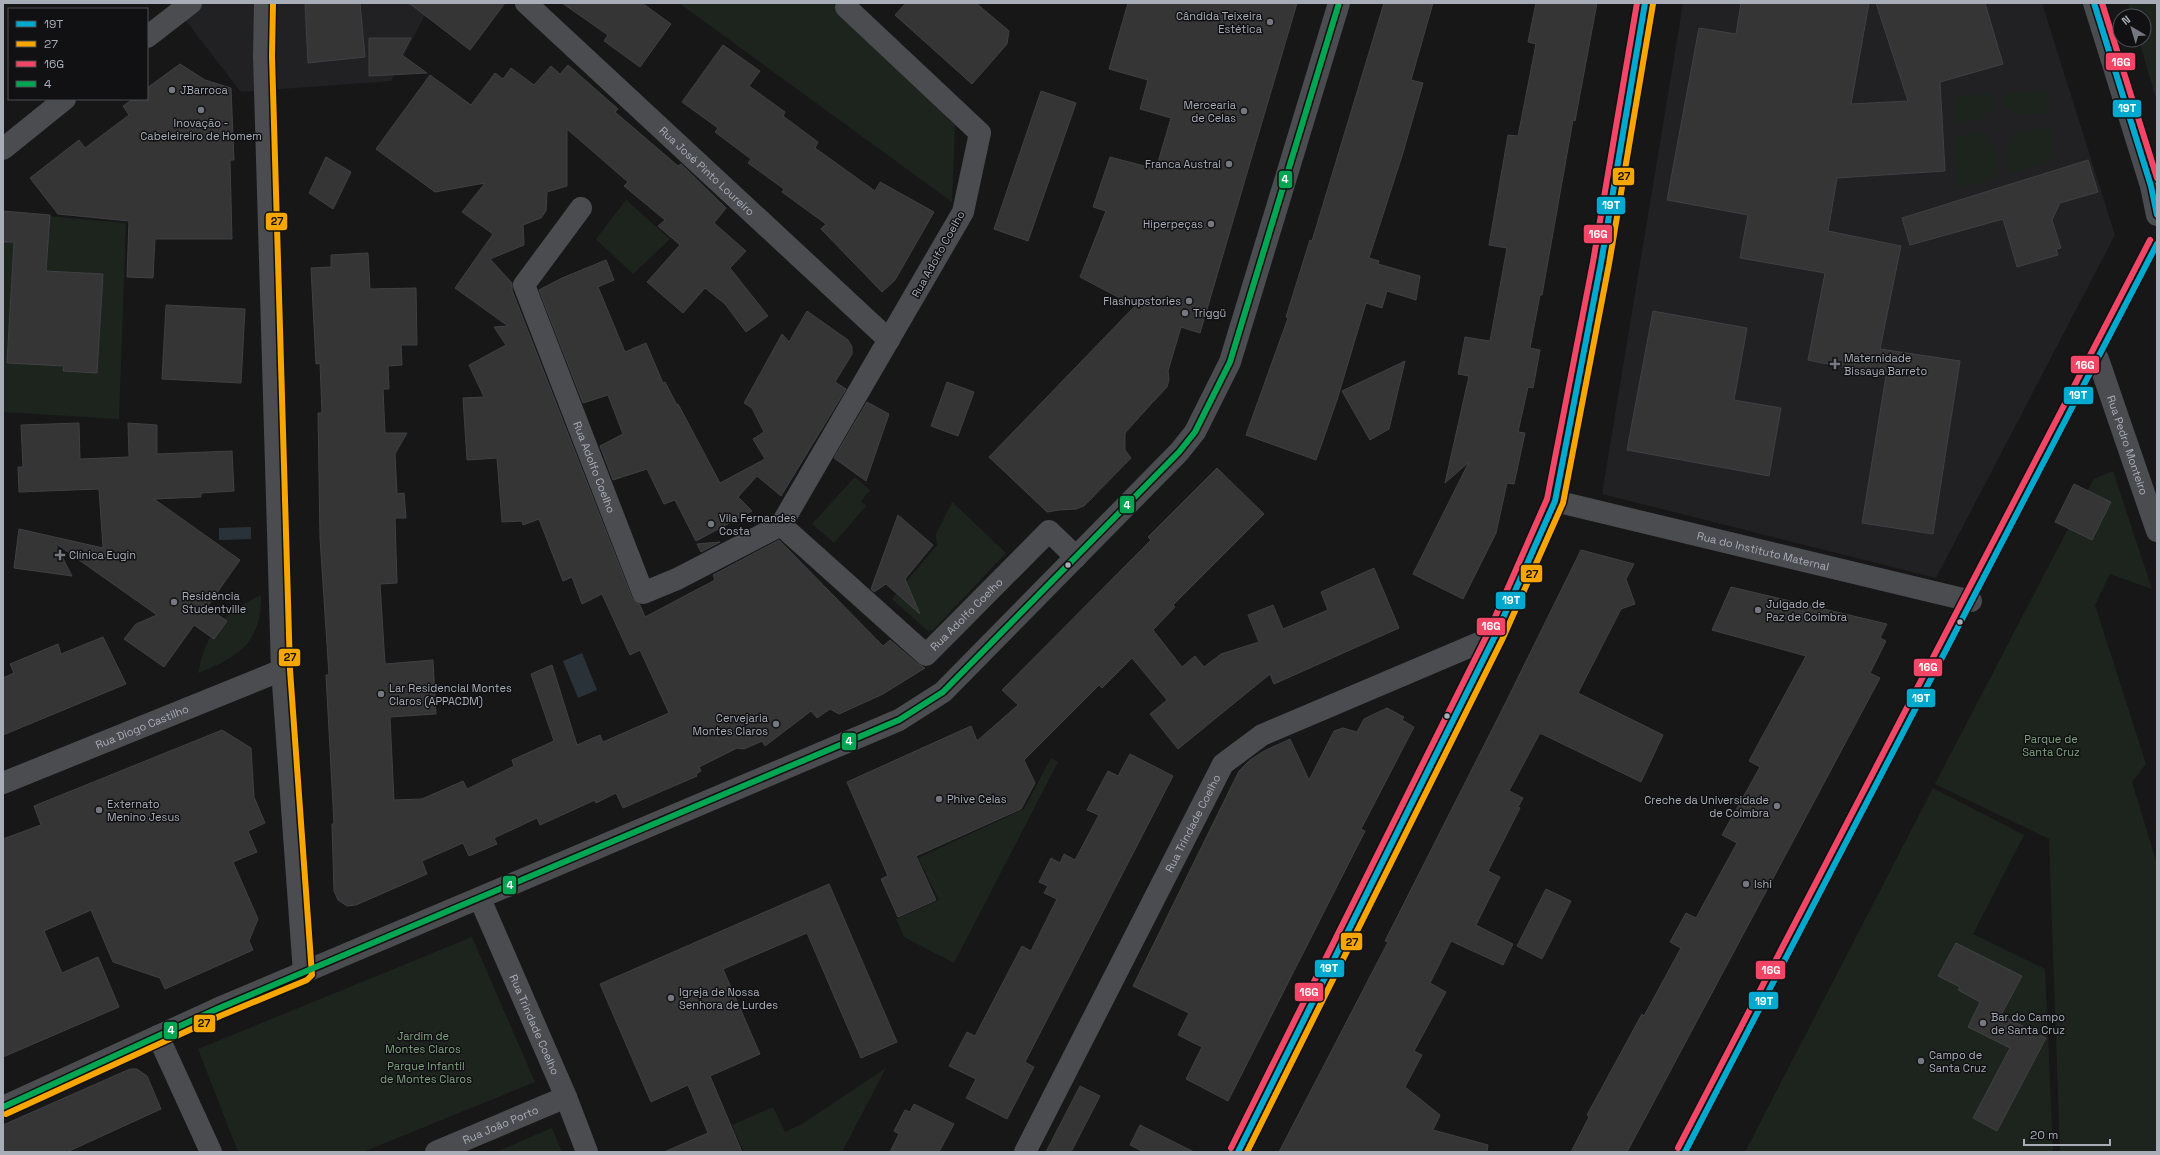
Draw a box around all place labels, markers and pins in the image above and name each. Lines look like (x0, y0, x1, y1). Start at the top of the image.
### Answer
place label: Cândida Teixeira Estética (1176, 9, 1263, 36)
marker: Cândida Teixeira Estética (1265, 17, 1275, 27)
place label: JBarroca (180, 83, 229, 97)
marker: JBarroca (167, 85, 177, 95)
place label: Mercearia de Celas (1183, 98, 1237, 125)
marker: Inovação - Cabeleireiro de Homem (196, 105, 206, 115)
marker: Mercearia de Celas (1239, 106, 1249, 116)
place label: Inovação - Cabeleireiro de Homem (140, 116, 262, 143)
place label: Franca Austral (1145, 157, 1221, 171)
marker: Franca Austral (1224, 159, 1234, 169)
place label: Hiperpeças (1143, 217, 1203, 231)
marker: Hiperpeças (1206, 219, 1216, 229)
place label: Flashupstories (1103, 294, 1181, 308)
marker: Flashupstories (1184, 296, 1194, 306)
place label: Triggü (1193, 306, 1226, 320)
marker: Triggü (1180, 308, 1190, 318)
place label: Maternidade Bissaya Barreto (1844, 351, 1927, 378)
marker: Maternidade Bissaya Barreto (1829, 358, 1841, 370)
place label: Vila Fernandes Costa (719, 511, 796, 538)
marker: Vila Fernandes Costa (706, 519, 716, 529)
place label: Clínica Eugin (69, 548, 136, 562)
marker: Clínica Eugin (54, 549, 66, 561)
unlabelled marker (1063, 560, 1073, 570)
place label: Residência Studentville (182, 589, 246, 616)
marker: Residência Studentville (169, 597, 179, 607)
place label: Julgado de Paz de Coimbra (1766, 597, 1848, 624)
marker: Julgado de Paz de Coimbra (1753, 605, 1763, 615)
unlabelled marker (1955, 617, 1965, 627)
place label: Lar Residencial Montes Claros (APPACDM) (389, 681, 512, 708)
marker: Lar Residencial Montes Claros (APPACDM) (376, 689, 386, 699)
place label: Cervejaria Montes Claros (692, 711, 769, 738)
unlabelled marker (1442, 711, 1452, 721)
marker: Cervejaria Montes Claros (771, 719, 781, 729)
place label: Phive Celas (947, 792, 1007, 806)
place label: Creche da Universidade de Coimbra (1644, 793, 1770, 820)
marker: Phive Celas (934, 794, 944, 804)
place label: Externato Menino Jesus (107, 797, 180, 824)
marker: Creche da Universidade de Coimbra (1772, 801, 1782, 811)
marker: Externato Menino Jesus (94, 805, 104, 815)
place label: Ishi (1754, 877, 1772, 891)
marker: Ishi (1741, 879, 1751, 889)
place label: Igreja de Nossa Senhora de Lurdes (679, 985, 778, 1012)
marker: Igreja de Nossa Senhora de Lurdes (666, 993, 676, 1003)
place label: Bar do Campo de Santa Cruz (1991, 1010, 2065, 1037)
marker: Bar do Campo de Santa Cruz (1978, 1018, 1988, 1028)
place label: Campo de Santa Cruz (1929, 1048, 1987, 1075)
marker: Campo de Santa Cruz (1916, 1056, 1926, 1066)

